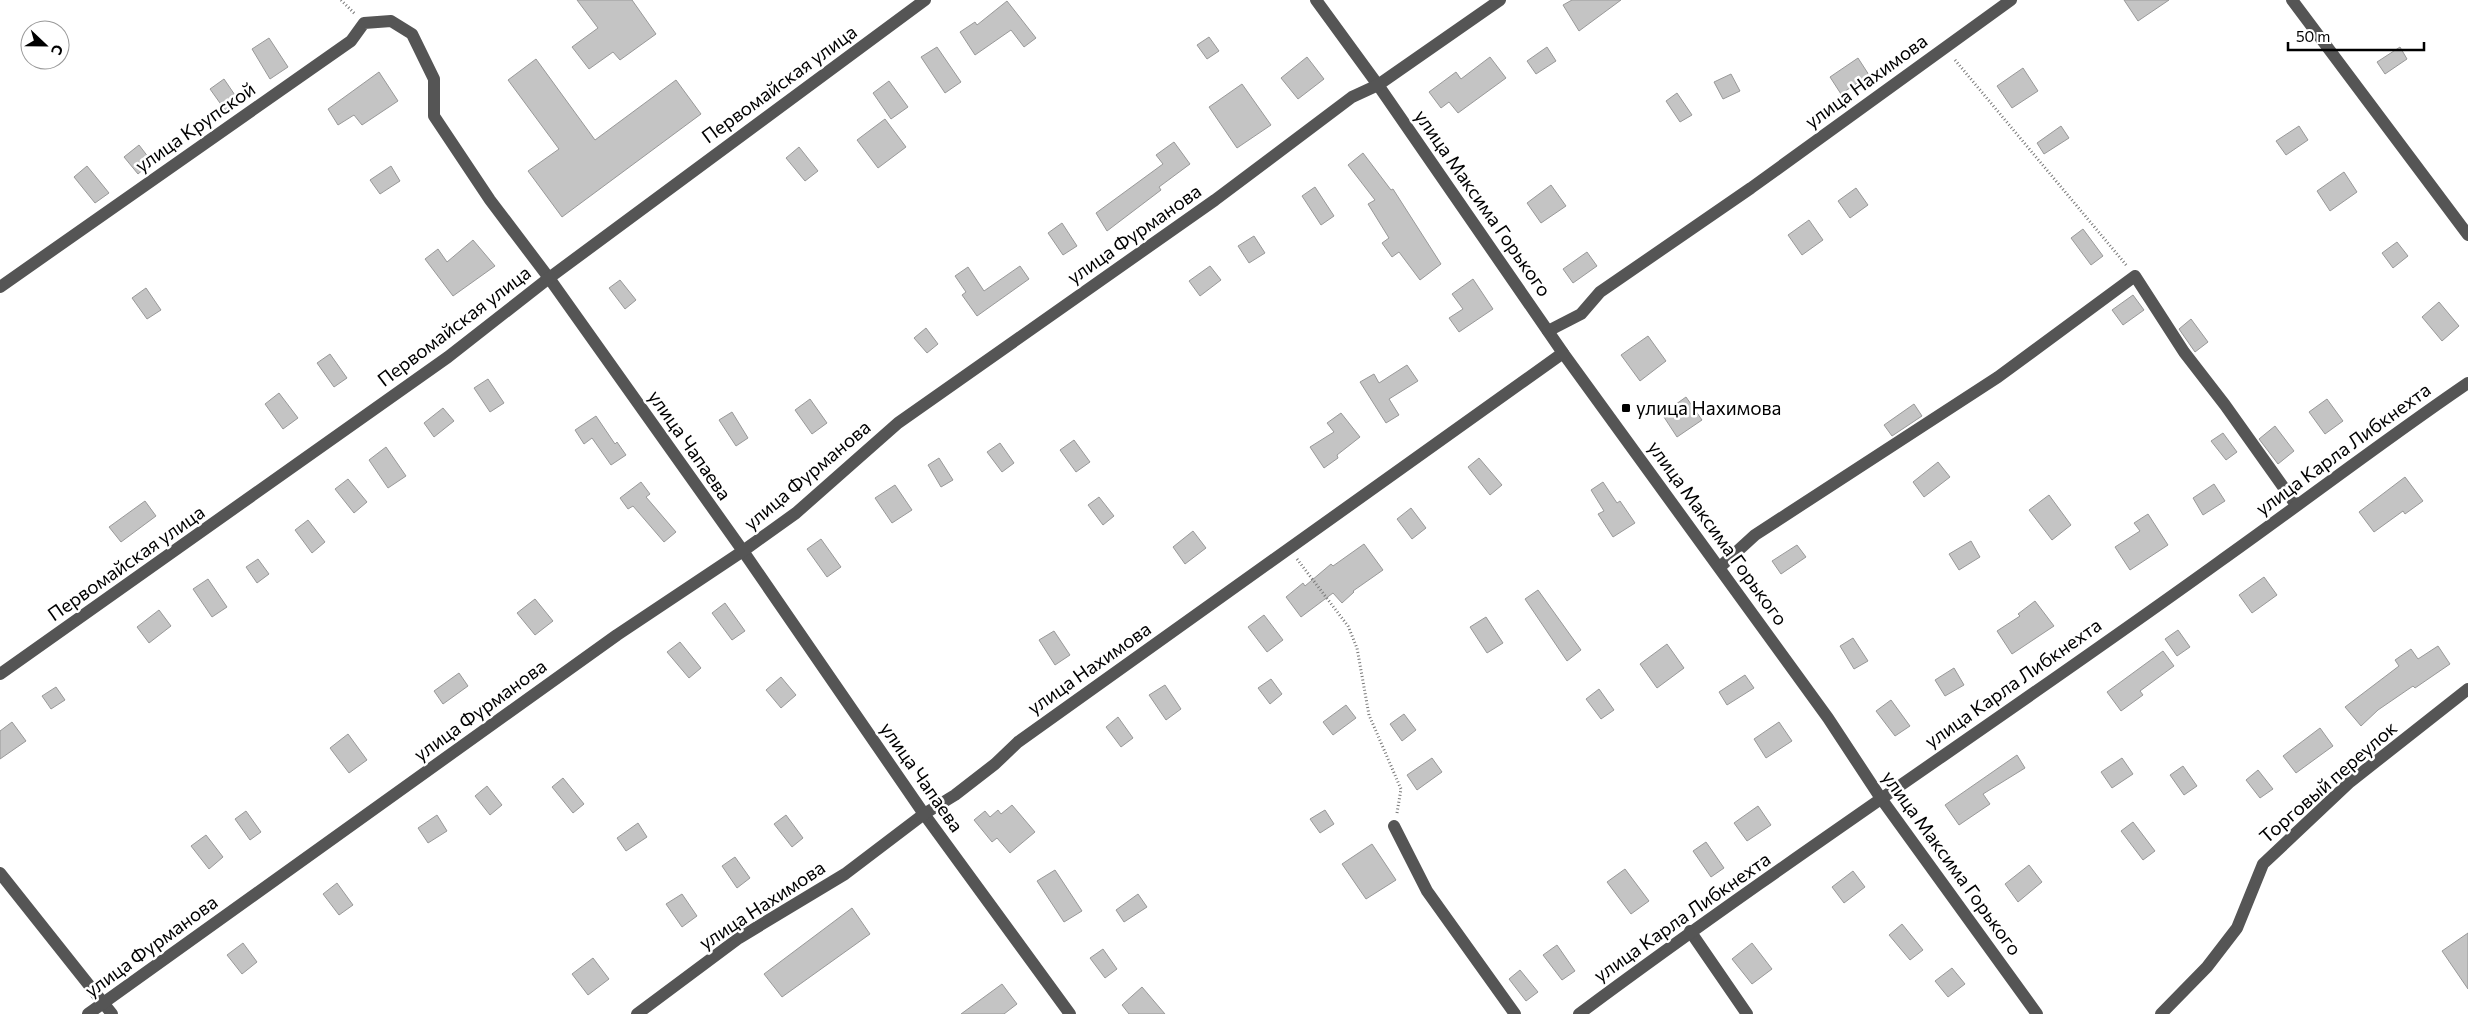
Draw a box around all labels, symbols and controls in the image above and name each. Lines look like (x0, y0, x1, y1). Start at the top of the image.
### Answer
north arrow (20, 20, 70, 70)
street label: Первомайская улица (697, 20, 861, 148)
scale bar (2288, 20, 2424, 52)
text: 50 m (2296, 27, 2330, 45)
street label: улица Нахимова (1800, 29, 1931, 133)
text: С (48, 42, 67, 58)
street label: улица Крупской (130, 77, 259, 177)
street label: улица Максима Горького (1410, 105, 1557, 300)
street label: улица Фурманова (1062, 179, 1205, 288)
street label: Первомайская улица (373, 260, 535, 391)
street label: улица Карла Либкнехта (2251, 377, 2435, 520)
street label: улица Чапаева (644, 385, 737, 504)
place label: улица Нахимова (1636, 396, 1781, 419)
marker: улица Нахимова (1620, 402, 1632, 414)
street label: улица Фурманова (739, 415, 875, 534)
street label: улица Максима Горького (1644, 436, 1793, 630)
street label: Первомайская улица (43, 500, 208, 625)
street label: улица Карла Либкнехта (1920, 613, 2105, 752)
street label: улица Нахимова (1023, 616, 1155, 719)
street label: улица Фурманова (409, 654, 550, 765)
street label: Торговый переулок (2254, 716, 2401, 848)
street label: улица Чапаева (876, 717, 969, 836)
street label: улица Максима Горького (1878, 766, 2027, 960)
street label: улица Карла Либкнехта (1589, 847, 1774, 986)
street label: улица Нахимова (694, 855, 829, 954)
street label: улица Фурманова (80, 890, 221, 1001)

